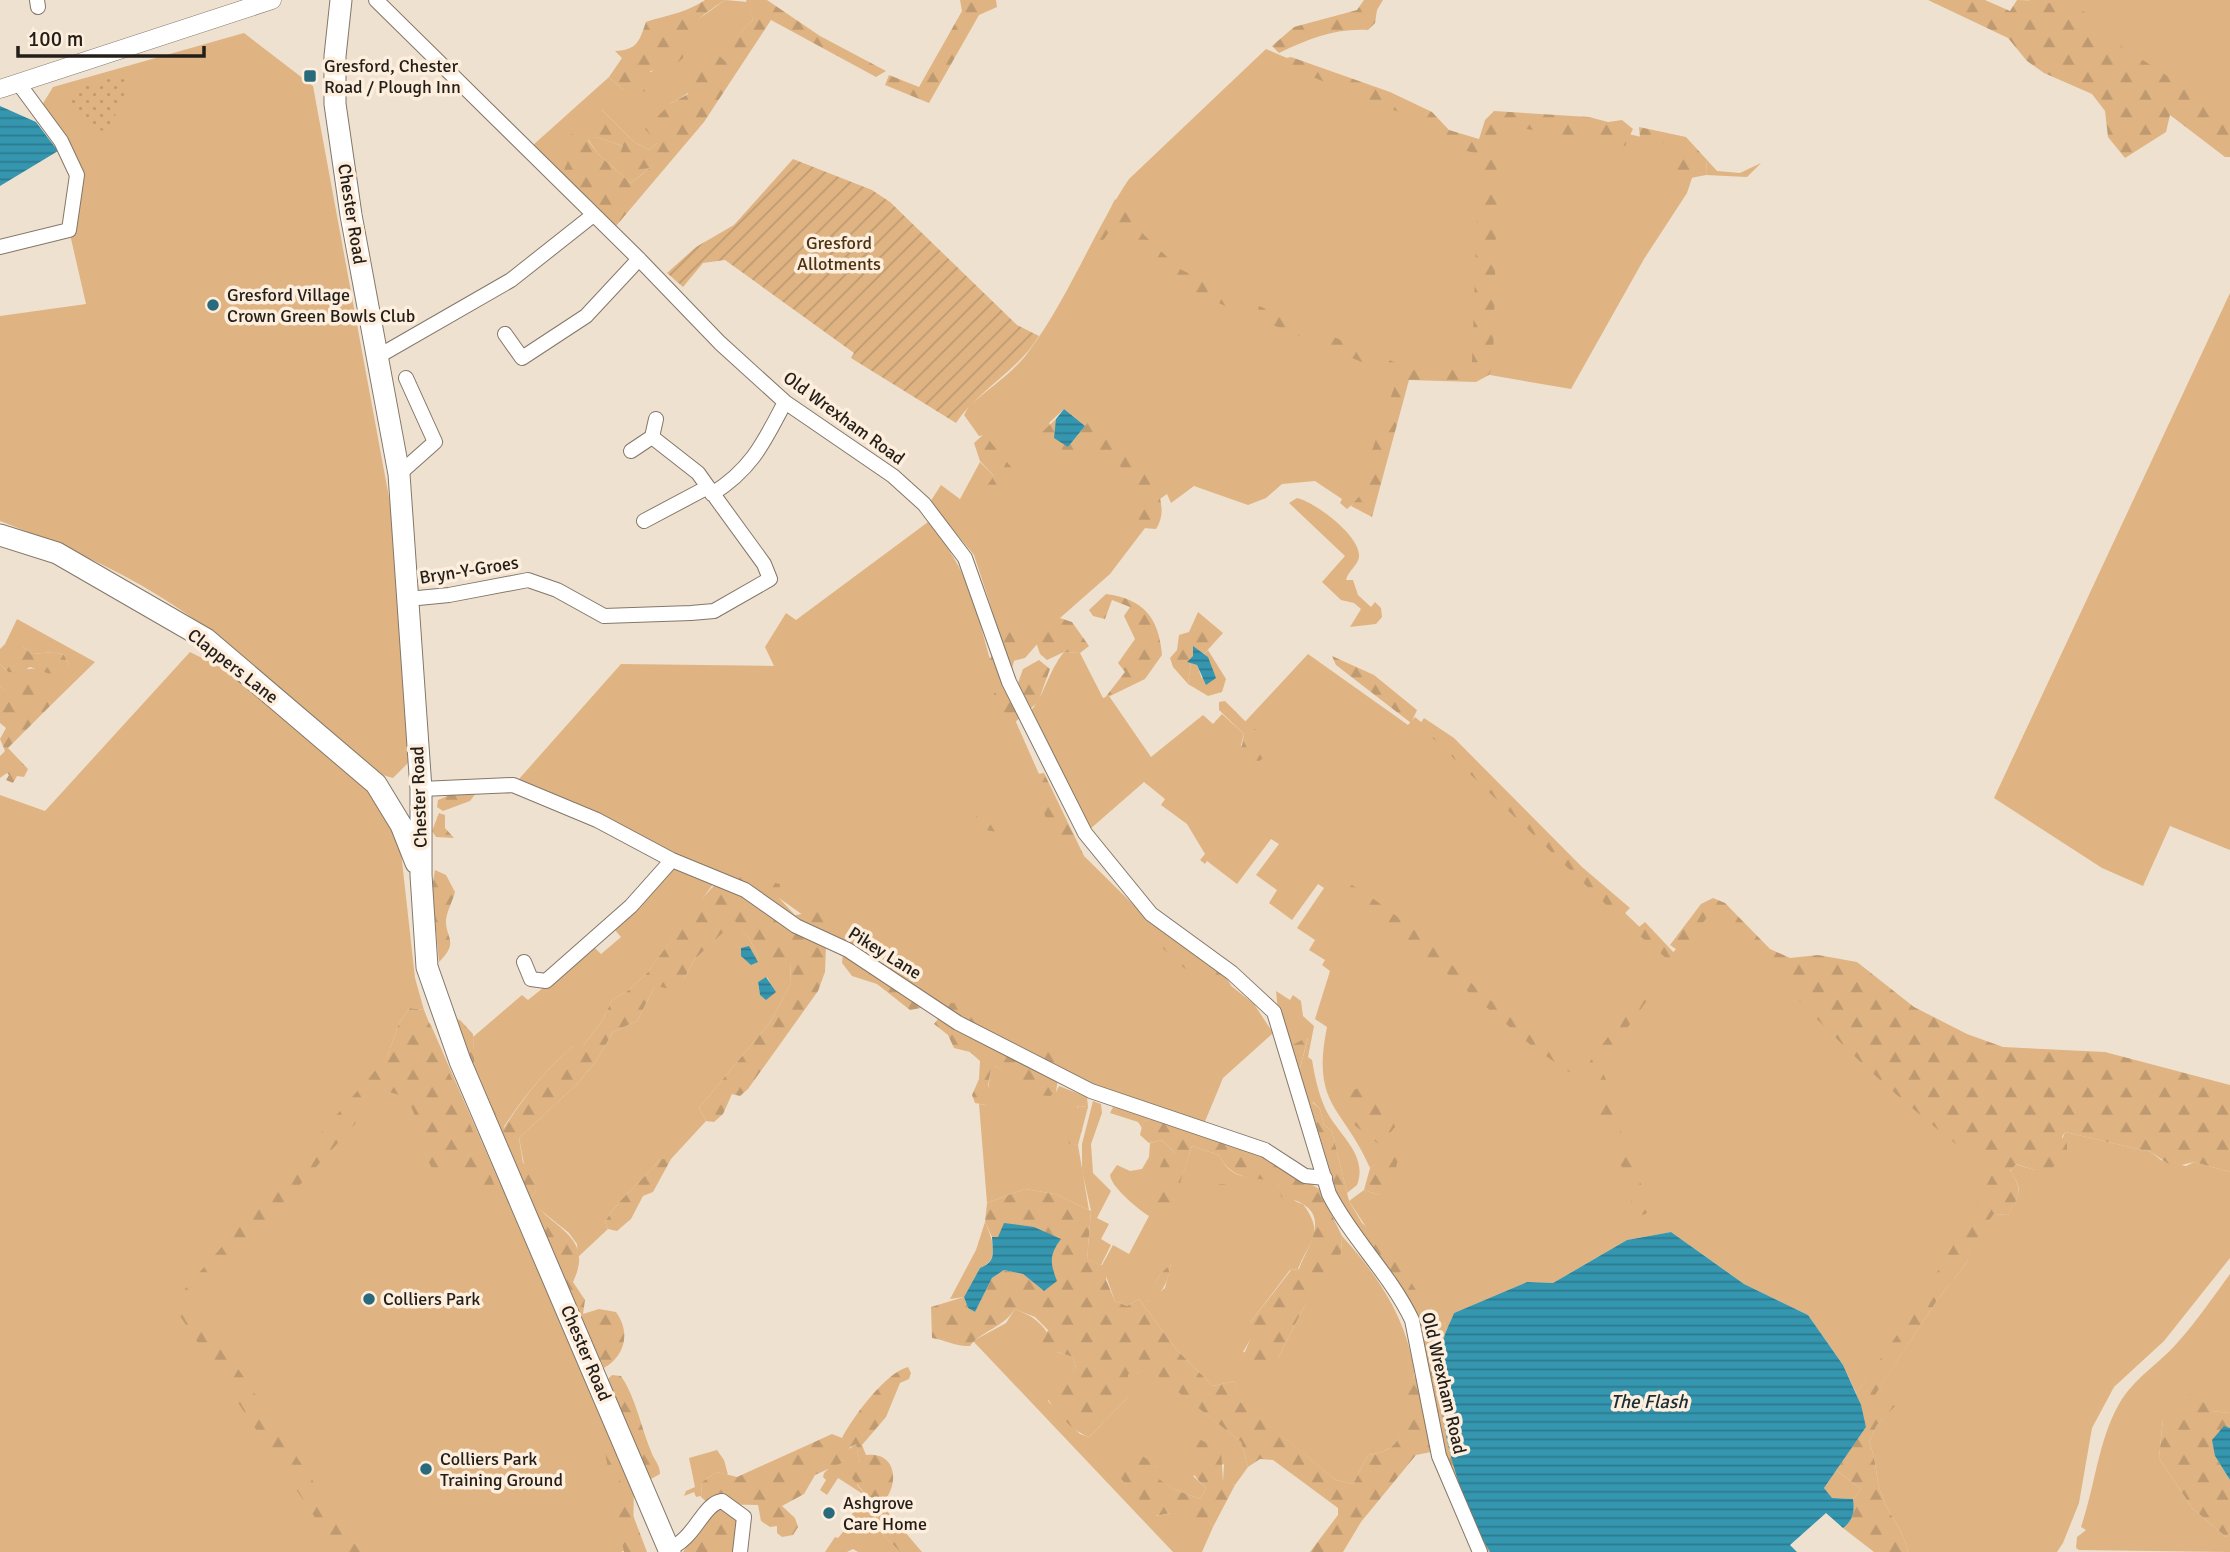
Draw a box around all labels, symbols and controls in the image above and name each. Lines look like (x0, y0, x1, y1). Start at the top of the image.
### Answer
scale bar (18, 14, 203, 58)
text: 100 m (28, 26, 83, 52)
place label: Gresford, Chester Road / Plough Inn (324, 55, 461, 98)
marker: Gresford, Chester Road / Plough Inn (302, 68, 318, 84)
street label: Chester Road (333, 162, 371, 266)
park label: Gresford Allotments (797, 232, 881, 275)
place label: Gresford Village Crown Green Bowls Club (227, 284, 415, 327)
marker: Gresford Village Crown Green Bowls Club (205, 297, 221, 313)
street label: Old Wrexham Road (779, 367, 909, 469)
street label: Bryn-Y-Groes (418, 551, 520, 589)
street label: Clappers Lane (183, 624, 283, 708)
street label: Chester Road (406, 746, 432, 848)
street label: Pikey Lane (844, 922, 926, 984)
place label: Colliers Park (383, 1288, 480, 1310)
marker: Colliers Park (361, 1291, 377, 1307)
street label: Chester Road (556, 1302, 616, 1404)
street label: Old Wrexham Road (1417, 1310, 1471, 1456)
water label: The Flash (1610, 1390, 1688, 1414)
place label: Colliers Park Training Ground (440, 1448, 563, 1491)
marker: Colliers Park Training Ground (418, 1461, 434, 1477)
place label: Ashgrove Care Home (843, 1492, 927, 1535)
marker: Ashgrove Care Home (821, 1505, 837, 1521)

